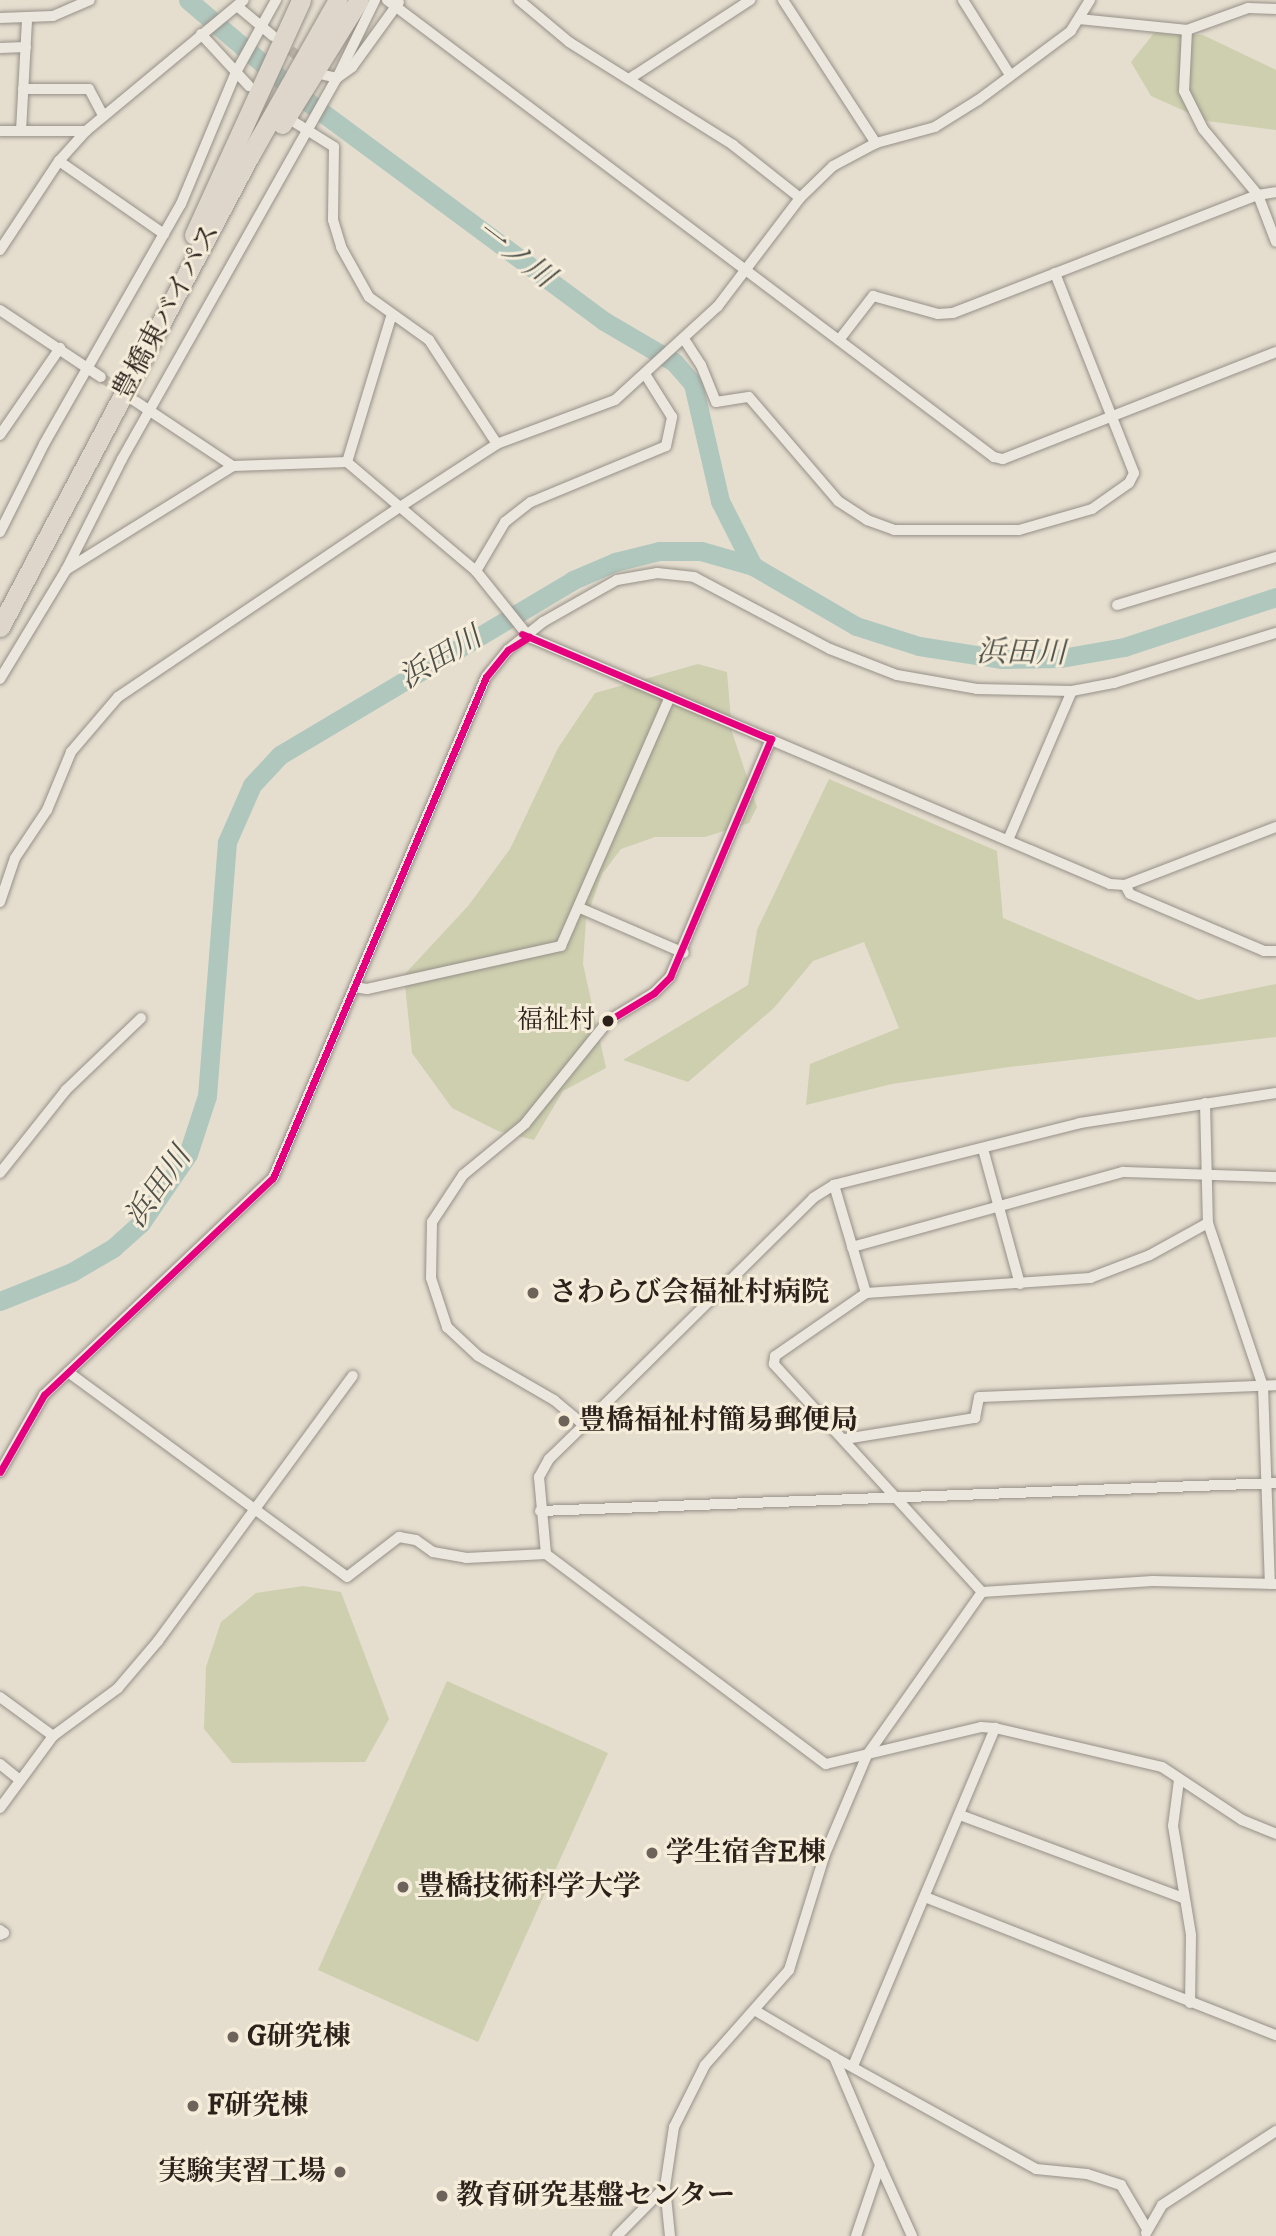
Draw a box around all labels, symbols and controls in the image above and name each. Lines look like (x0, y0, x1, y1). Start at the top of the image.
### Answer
water label: 一ノ川 (467, 214, 561, 296)
street label: 豊橋東バイパス (106, 218, 228, 406)
water label: 浜田川 (393, 620, 489, 698)
water label: 浜田川 (976, 635, 1066, 673)
place label: 福祉村 (517, 1005, 595, 1037)
marker: 福祉村 (601, 1014, 615, 1028)
water label: 浜田川 (118, 1141, 200, 1235)
place label: さわらび会福祉村病院 (549, 1276, 829, 1310)
marker: さわらび会福祉村病院 (523, 1283, 543, 1303)
place label: 豊橋福祉村簡易郵便局 (578, 1404, 858, 1438)
marker: 豊橋福祉村簡易郵便局 (556, 1413, 572, 1429)
place label: 学生宿舎E棟 (666, 1836, 826, 1870)
marker: 学生宿舎E棟 (644, 1845, 660, 1861)
place label: 豊橋技術科学大学 (417, 1870, 641, 1904)
marker: 豊橋技術科学大学 (395, 1879, 411, 1895)
place label: G研究棟 (247, 2020, 351, 2054)
marker: G研究棟 (225, 2029, 241, 2045)
place label: F研究棟 (207, 2089, 308, 2123)
marker: F研究棟 (185, 2098, 201, 2114)
place label: 実験実習工場 (158, 2155, 326, 2189)
marker: 実験実習工場 (332, 2164, 348, 2180)
place label: 教育研究基盤センター (456, 2179, 736, 2213)
marker: 教育研究基盤センター (434, 2188, 450, 2204)

